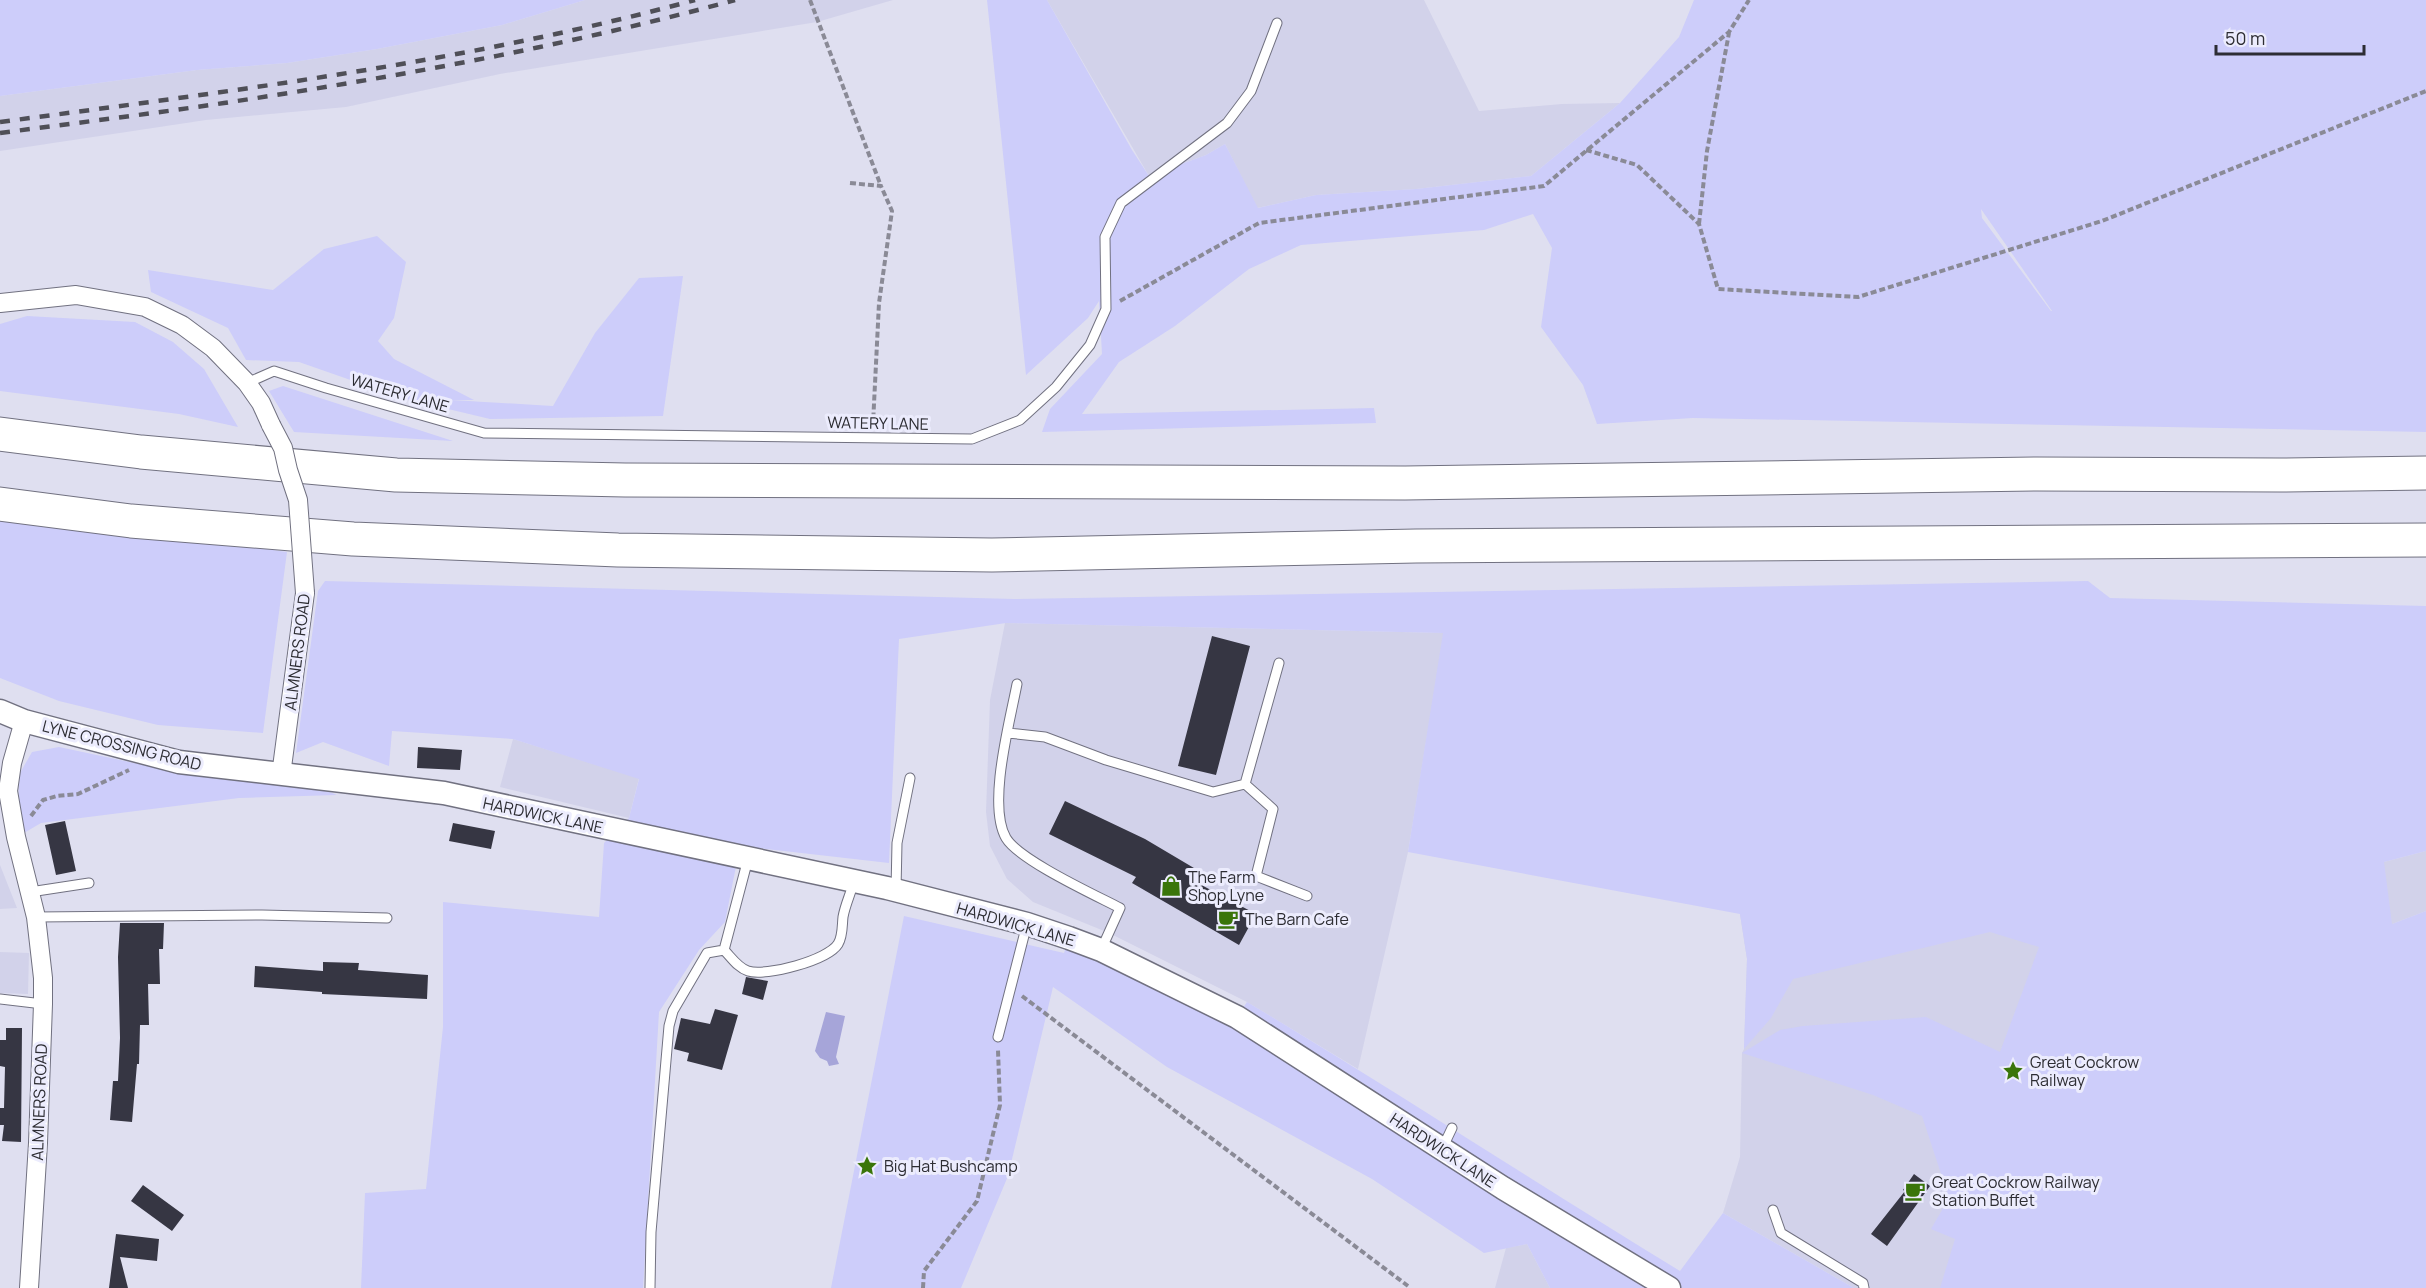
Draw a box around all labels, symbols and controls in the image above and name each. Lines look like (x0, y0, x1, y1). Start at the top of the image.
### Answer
scale bar (2216, 18, 2364, 56)
text: 50 m (2225, 26, 2265, 50)
street label: WATERY LANE (348, 368, 452, 418)
street label: WATERY LANE (827, 411, 929, 435)
street label: ALMNERS ROAD (279, 592, 315, 712)
street label: LYNE CROSSING ROAD (40, 715, 204, 775)
street label: HARDWICK LANE (481, 792, 605, 838)
place label: The Farm Shop Lyne (1188, 866, 1264, 906)
shop icon: The Farm Shop Lyne (1159, 874, 1183, 898)
street label: HARDWICK LANE (954, 897, 1078, 951)
cafe icon: The Barn Cafe (1216, 907, 1240, 931)
place label: The Barn Cafe (1245, 908, 1349, 930)
street label: ALMNERS ROAD (26, 1043, 52, 1161)
place label: Great Cockrow Railway (2030, 1051, 2139, 1091)
place icon: Great Cockrow Railway (2001, 1059, 2025, 1083)
street label: HARDWICK LANE (1386, 1107, 1500, 1193)
place icon: Big Hat Bushcamp (855, 1154, 879, 1178)
place label: Big Hat Bushcamp (884, 1155, 1018, 1177)
place label: Great Cockrow Railway Station Buffet (1932, 1171, 2100, 1211)
cafe icon: Great Cockrow Railway Station Buffet (1903, 1179, 1927, 1203)

